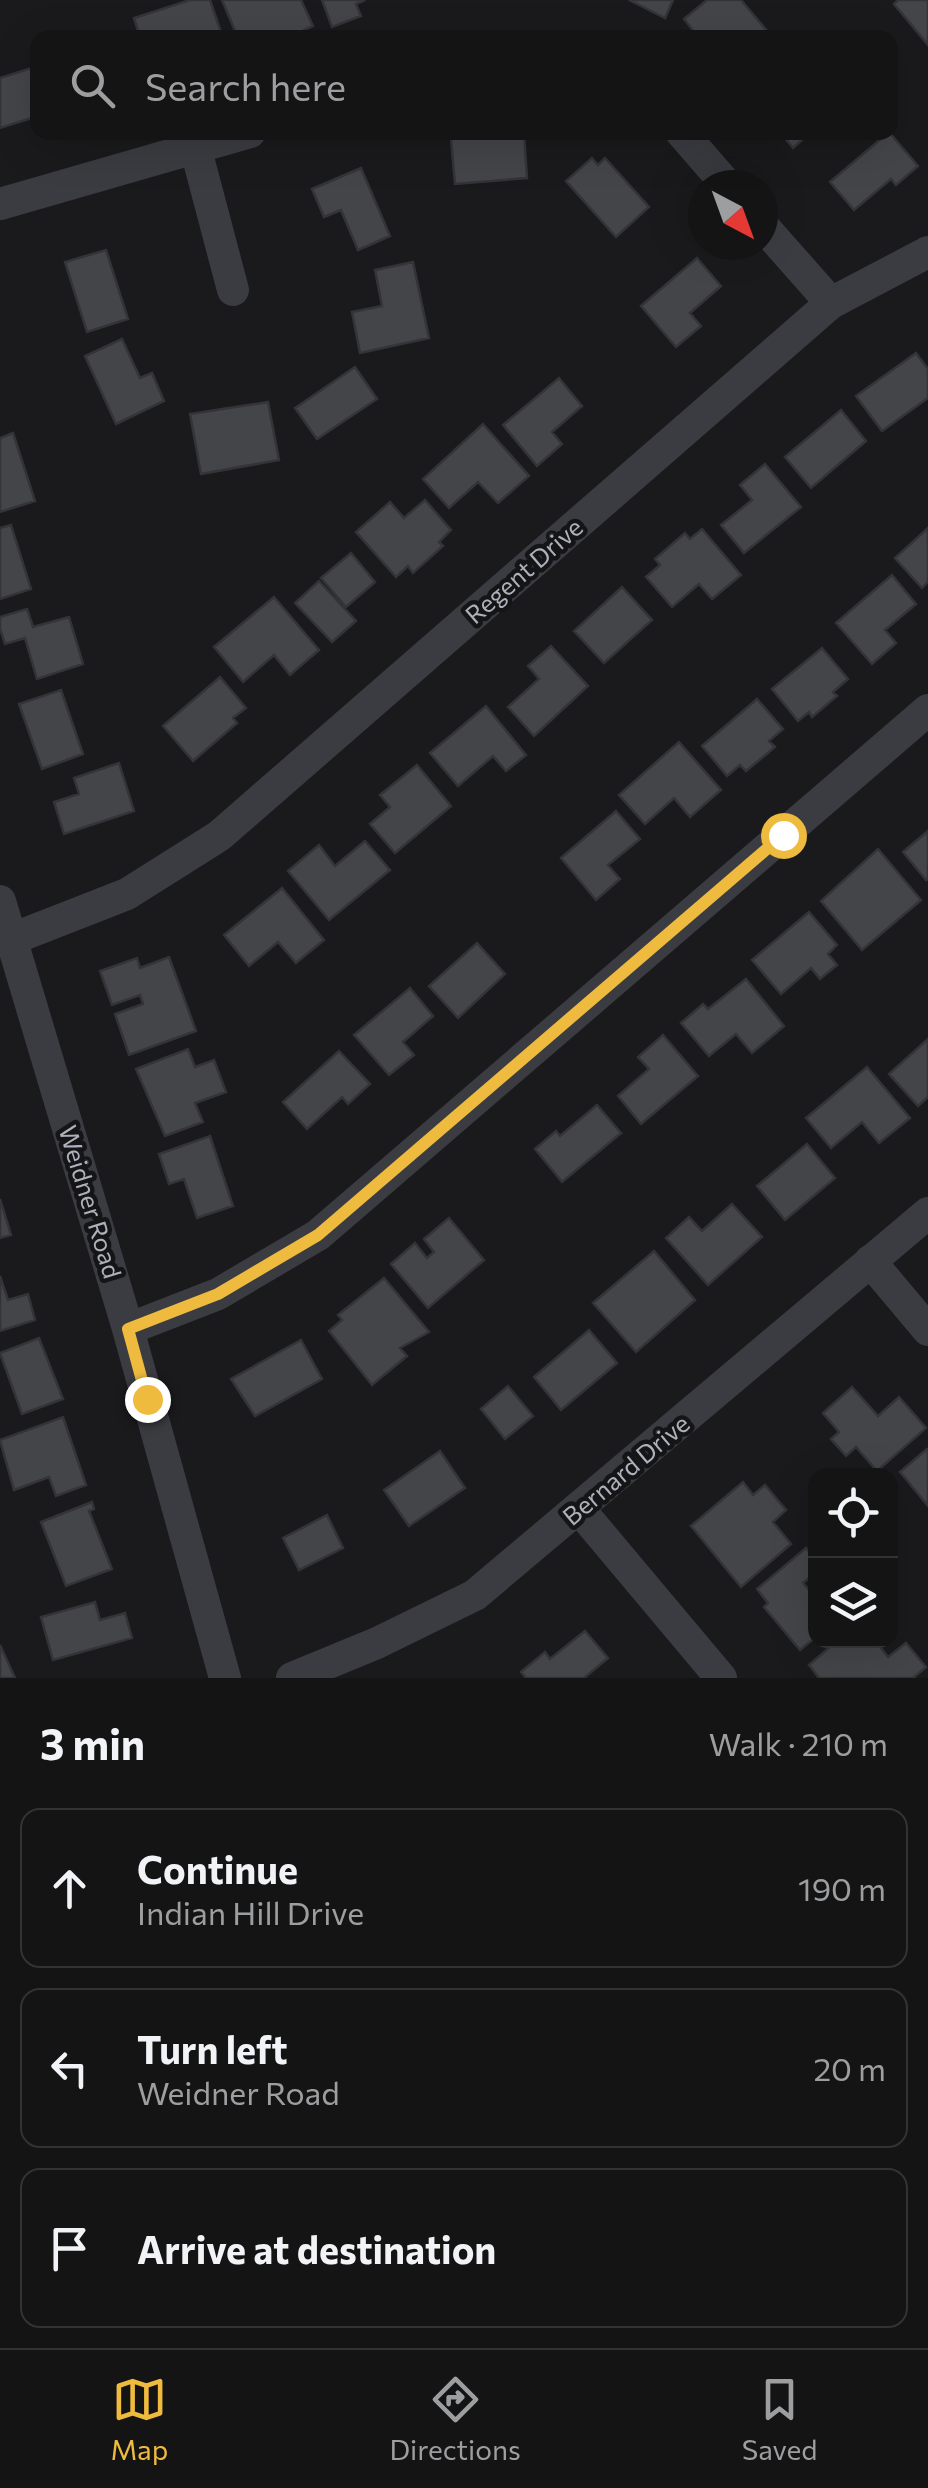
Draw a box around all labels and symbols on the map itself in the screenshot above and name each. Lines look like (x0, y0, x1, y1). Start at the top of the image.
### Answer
north arrow (688, 170, 778, 260)
street label: Regent Drive (459, 511, 588, 629)
route start (761, 813, 807, 859)
street label: Weidner Road (53, 1122, 128, 1282)
route end (125, 1377, 171, 1423)
street label: Bernard Drive (556, 1408, 695, 1531)

